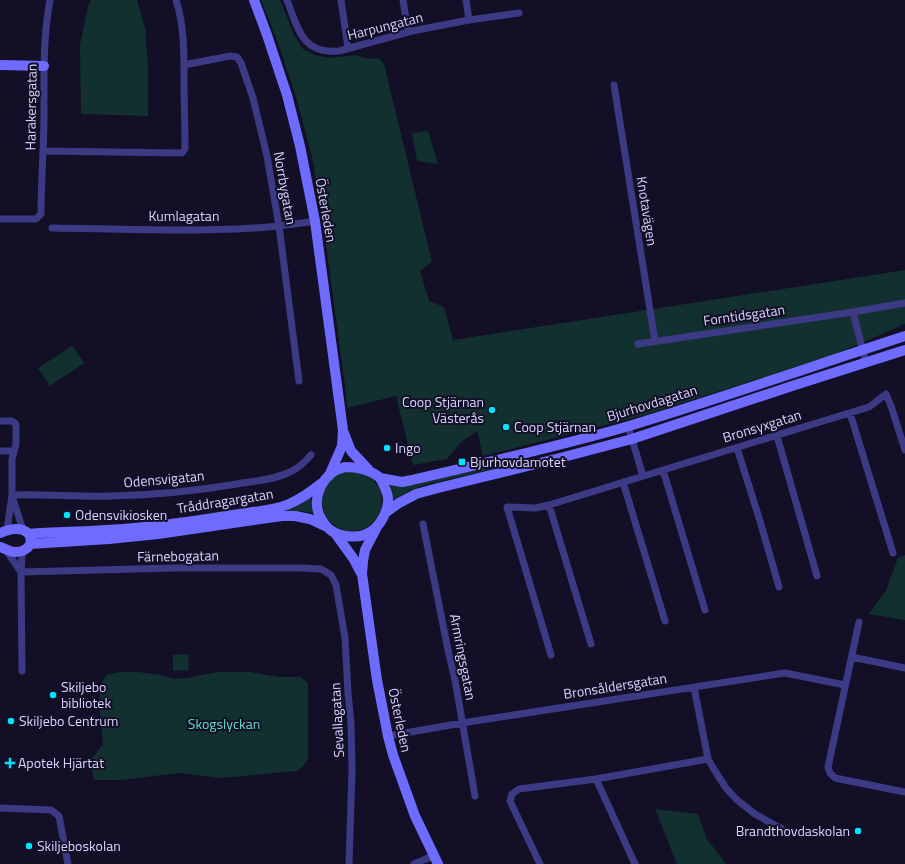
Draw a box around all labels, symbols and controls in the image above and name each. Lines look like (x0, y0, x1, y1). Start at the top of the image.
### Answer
street label: Harpungatan (345, 6, 425, 45)
street label: Harakersgatan (19, 63, 42, 151)
street label: Norrbygatan (269, 150, 302, 226)
street label: Knotavägen (632, 175, 663, 247)
street label: Österleden (311, 176, 342, 244)
street label: Kumlagatan (149, 205, 219, 226)
street label: Forntidsgatan (702, 298, 786, 331)
street label: Bjurhovdagatan (604, 379, 700, 426)
place label: Coop Stjärnan Västerås (402, 391, 484, 428)
street label: Bronsyxgatan (720, 404, 804, 447)
marker: Coop Stjärnan Västerås (487, 405, 497, 415)
place label: Coop Stjärnan (514, 416, 596, 437)
marker: Coop Stjärnan (501, 422, 511, 432)
place label: Ingo (395, 437, 421, 458)
marker: Ingo (382, 443, 392, 453)
place label: Bjurhovdamotet (470, 451, 566, 472)
marker: Bjurhovdamotet (457, 457, 467, 467)
street label: Odensvigatan (123, 465, 205, 492)
street label: Tråddragargatan (175, 483, 275, 518)
place label: Odensvikiosken (75, 504, 167, 525)
marker: Odensvikiosken (62, 510, 72, 520)
street label: Färnebogatan (137, 544, 219, 567)
street label: Armringsgatan (445, 612, 482, 702)
street label: Bronsåldersgatan (562, 667, 668, 704)
place label: Skiljebo bibliotek (61, 676, 111, 713)
street label: Sevallagatan (324, 682, 349, 758)
street label: Österleden (383, 686, 418, 754)
marker: Skiljebo bibliotek (48, 690, 58, 700)
place label: Skiljebo Centrum (19, 710, 118, 731)
park label: Skogslyckan (188, 713, 260, 734)
marker: Skiljebo Centrum (6, 716, 16, 726)
place label: Apotek Hjärtat (18, 752, 104, 773)
marker: Apotek Hjärtat (5, 758, 15, 768)
place label: Brandthovdaskolan (736, 820, 850, 841)
marker: Brandthovdaskolan (853, 826, 863, 836)
place label: Skiljeboskolan (37, 835, 121, 856)
marker: Skiljeboskolan (24, 841, 34, 851)

